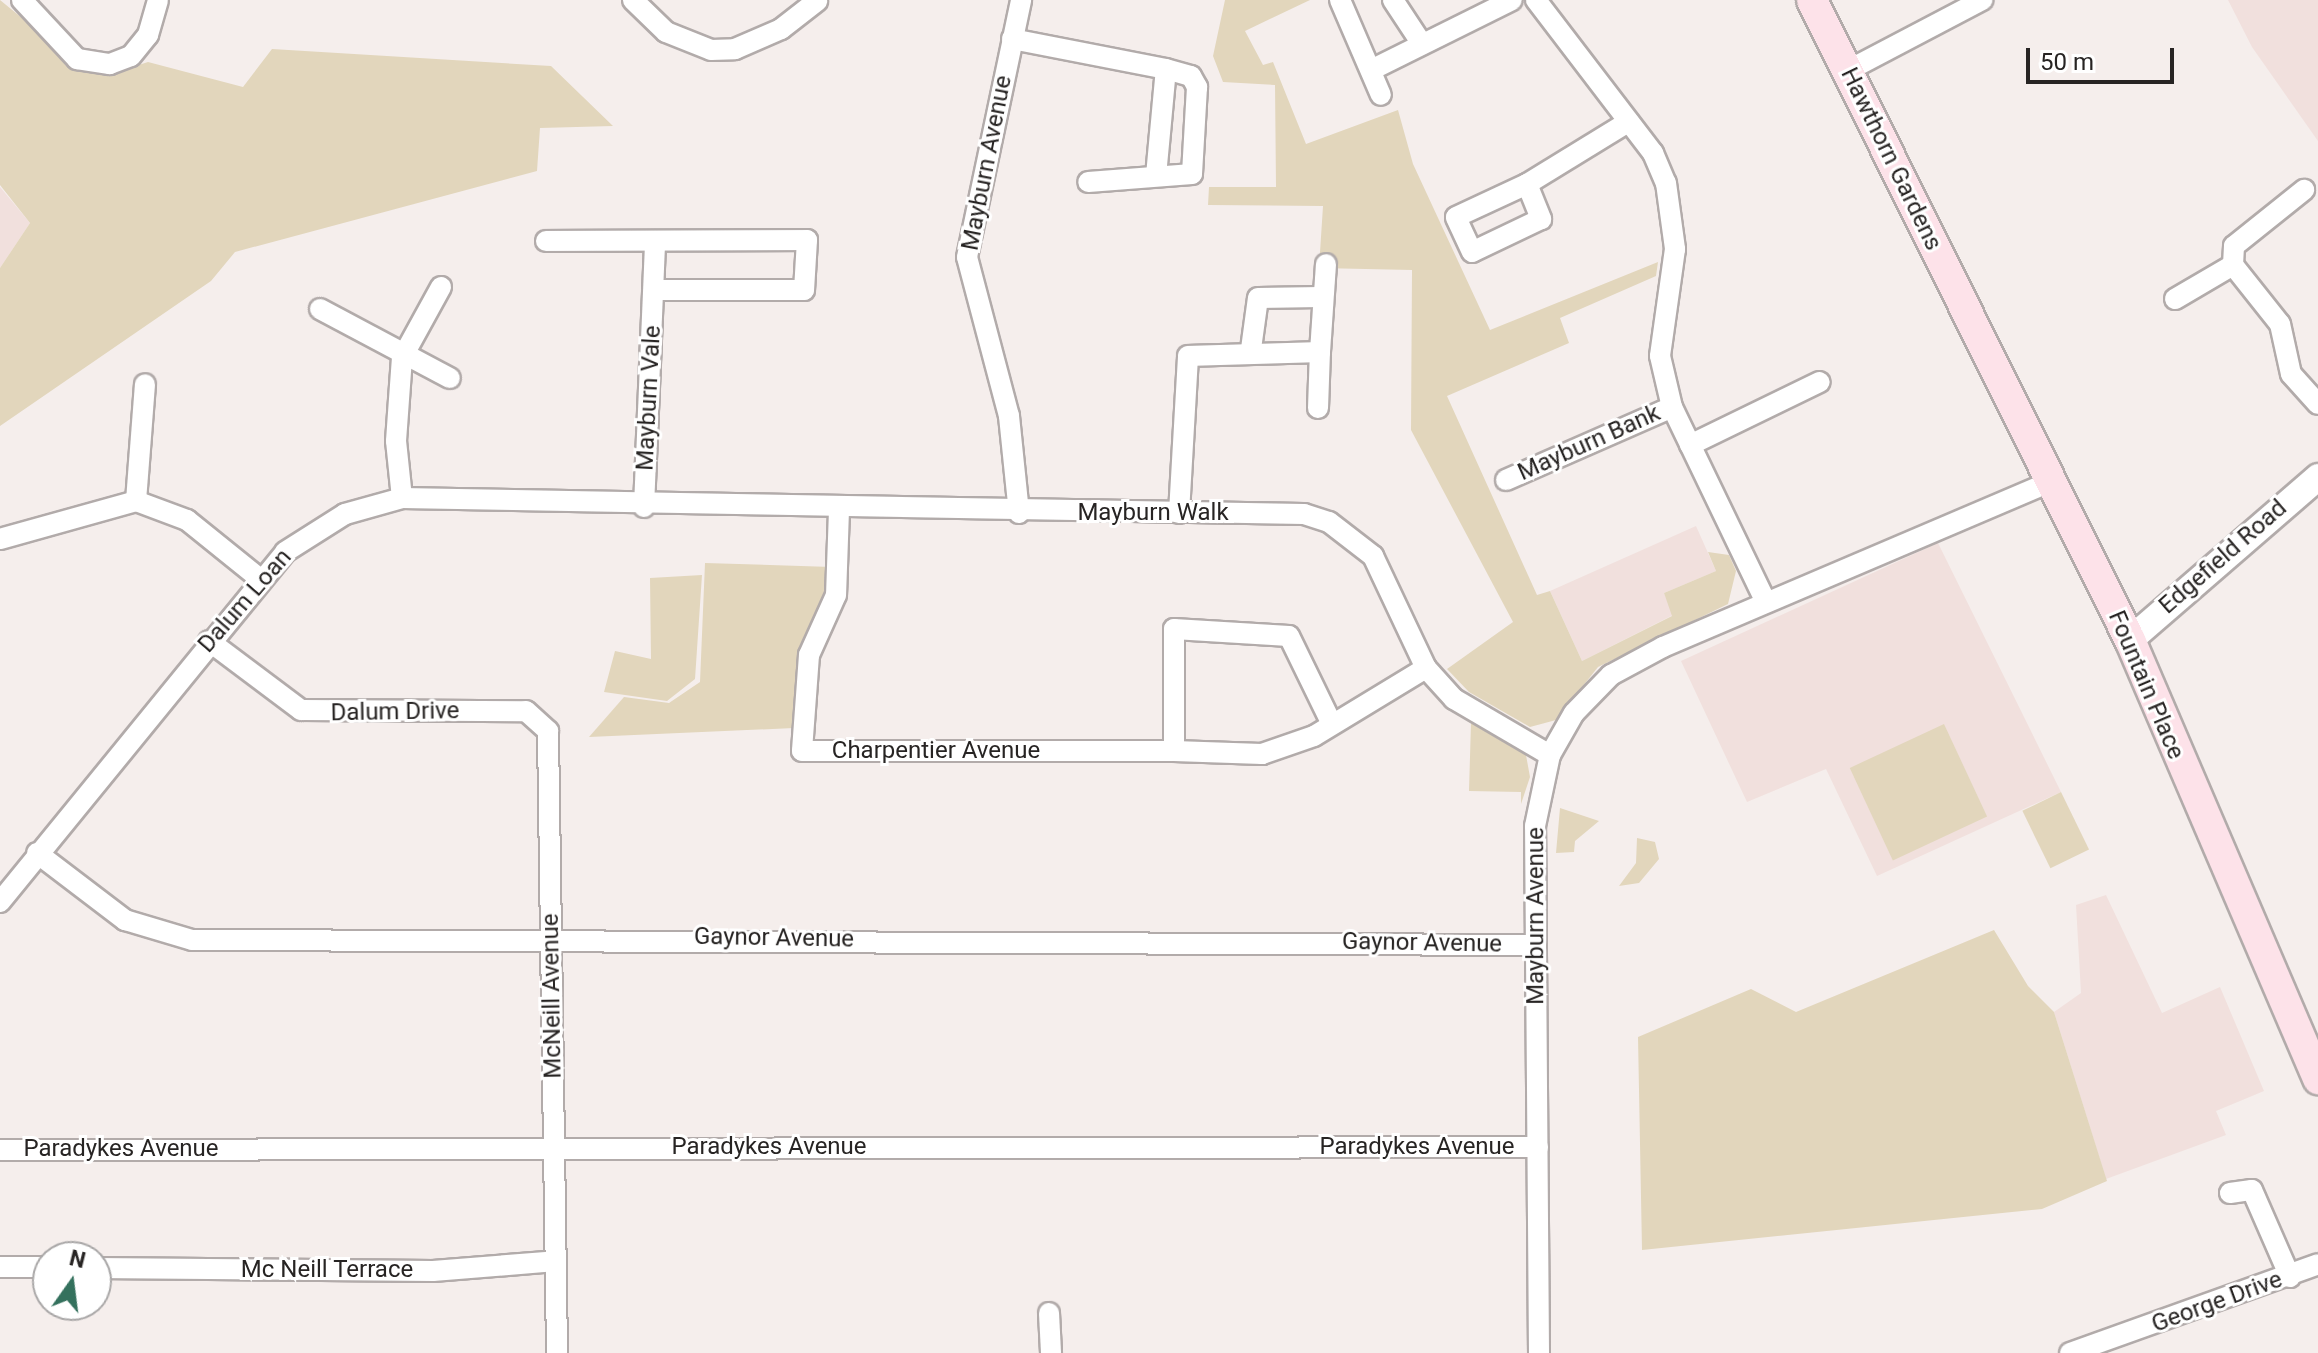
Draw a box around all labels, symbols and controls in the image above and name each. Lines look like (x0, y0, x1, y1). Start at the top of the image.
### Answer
scale bar (2030, 32, 2178, 82)
text: 50 m (2040, 48, 2094, 76)
street label: Hawthorn Gardens (1834, 63, 1948, 255)
street label: Mayburn Avenue (956, 73, 1018, 253)
street label: Mayburn Vale (631, 325, 667, 471)
street label: Mayburn Bank (1513, 399, 1665, 487)
street label: Edgefield Road (2153, 494, 2293, 620)
street label: Mayburn Walk (1077, 499, 1229, 527)
street label: Dalum Loan (192, 543, 298, 659)
street label: Fountain Place (2102, 606, 2190, 764)
street label: Dalum Drive (330, 696, 460, 728)
street label: Charpentier Avenue (832, 737, 1040, 765)
street label: Mayburn Avenue (1522, 827, 1550, 1005)
street label: McNeill Avenue (536, 913, 568, 1079)
street label: Gaynor Avenue (694, 922, 854, 954)
street label: Gaynor Avenue (1342, 927, 1502, 959)
street label: Paradykes Avenue (671, 1133, 867, 1161)
street label: Paradykes Avenue (1319, 1133, 1515, 1161)
street label: Paradykes Avenue (23, 1135, 219, 1163)
north arrow (32, 1241, 112, 1321)
text: N (67, 1245, 88, 1273)
street label: Mc Neill Terrace (241, 1256, 413, 1284)
street label: George Drive (2148, 1265, 2286, 1339)

